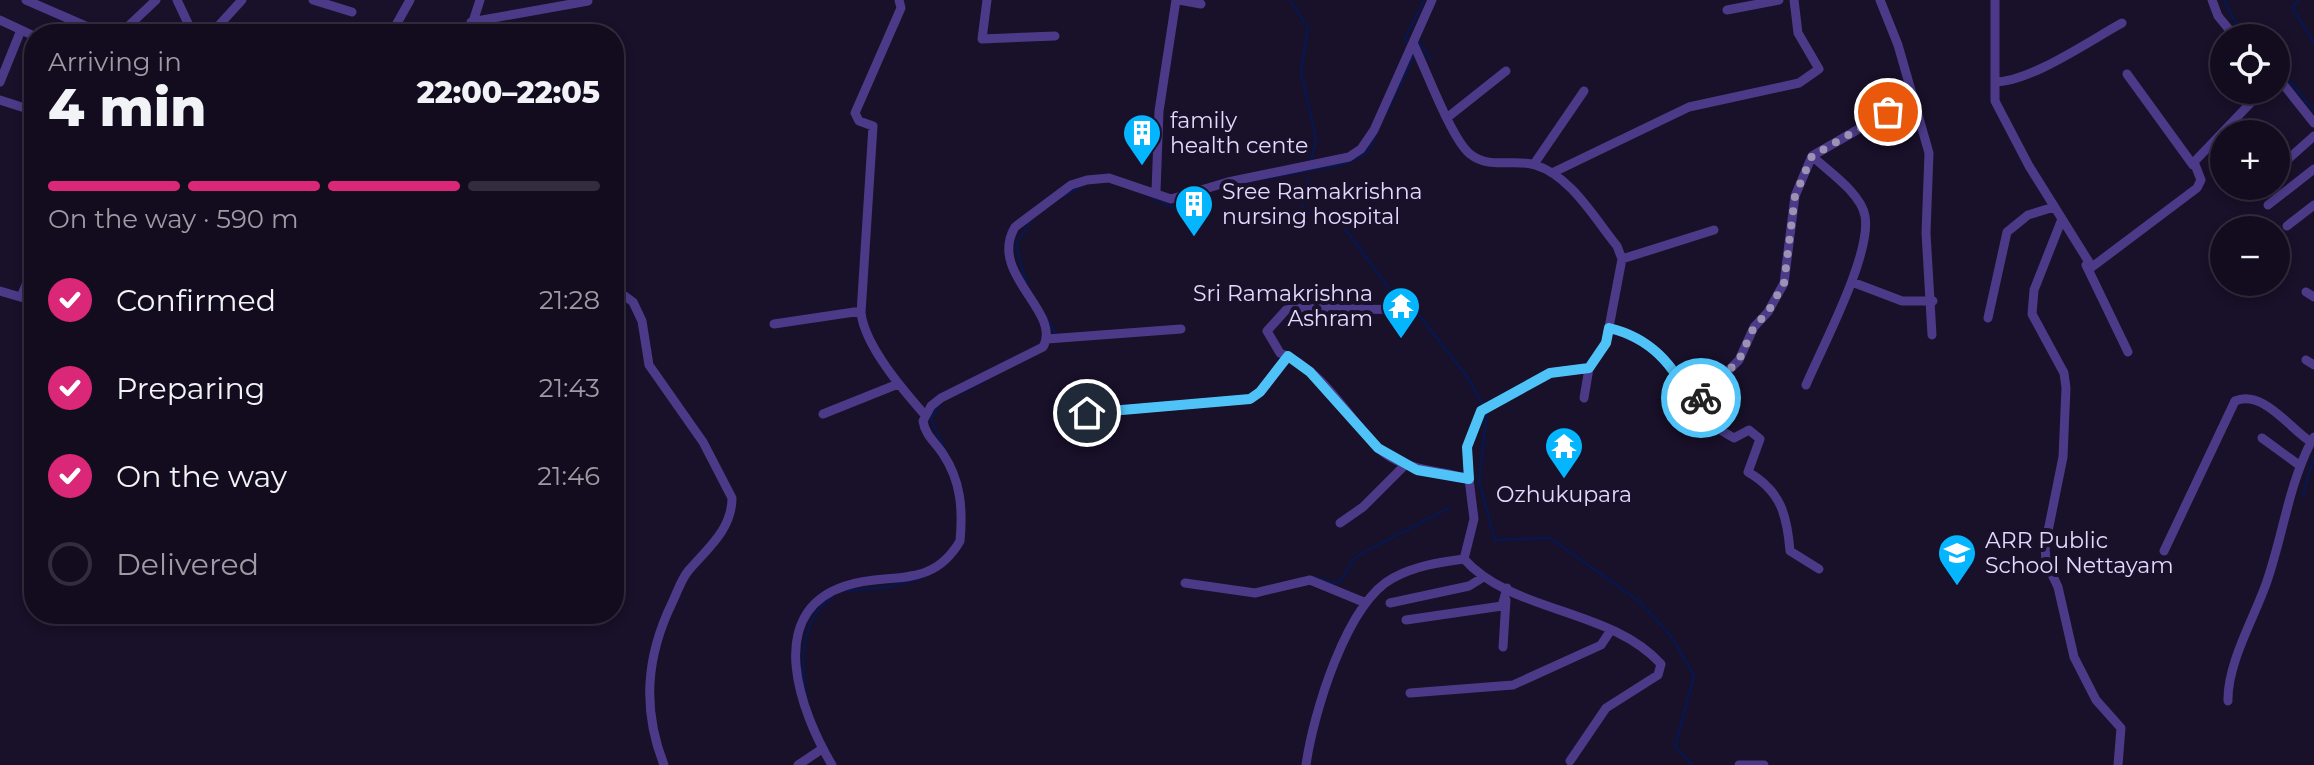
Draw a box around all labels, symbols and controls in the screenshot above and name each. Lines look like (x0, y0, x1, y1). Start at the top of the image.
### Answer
map controls (2210, 24, 2290, 296)
button: locate (2210, 24, 2290, 104)
text: Arriving in (48, 46, 182, 78)
text: 22:00–22:05 (417, 74, 600, 111)
text: 4 min (48, 76, 206, 139)
pin (1854, 78, 1922, 146)
icon: bag (1866, 90, 1910, 134)
place label: family health cente (1170, 107, 1308, 159)
building icon: family health cente (1121, 112, 1163, 167)
button: + (2210, 120, 2290, 200)
place label: Sree Ramakrishna nursing hospital (1222, 178, 1423, 230)
building icon: Sree Ramakrishna nursing hospital (1173, 183, 1215, 238)
text: On the way · 590 m (48, 203, 298, 235)
button: − (2210, 216, 2290, 296)
icon: check (48, 278, 92, 322)
place label: Sri Ramakrishna Ashram (1193, 280, 1373, 332)
text: Confirmed (116, 282, 276, 319)
text: 21:28 (539, 284, 600, 316)
temple icon: Sri Ramakrishna Ashram (1380, 285, 1422, 340)
courier (1661, 358, 1741, 438)
icon: check (48, 366, 92, 410)
text: Preparing (116, 370, 265, 407)
text: 21:43 (539, 372, 600, 404)
icon: bike (1679, 376, 1723, 420)
pin (1053, 379, 1121, 447)
icon: home (1065, 391, 1109, 435)
temple icon: Ozhukupara (1543, 425, 1585, 480)
icon: check (48, 454, 92, 498)
text: On the way (116, 458, 287, 495)
text: 21:46 (537, 460, 600, 492)
place label: Ozhukupara (1496, 481, 1632, 508)
place label: ARR Public School Nettayam (1985, 527, 2174, 579)
school or university icon: ARR Public School Nettayam (1936, 532, 1978, 587)
text: Delivered (116, 546, 259, 583)

